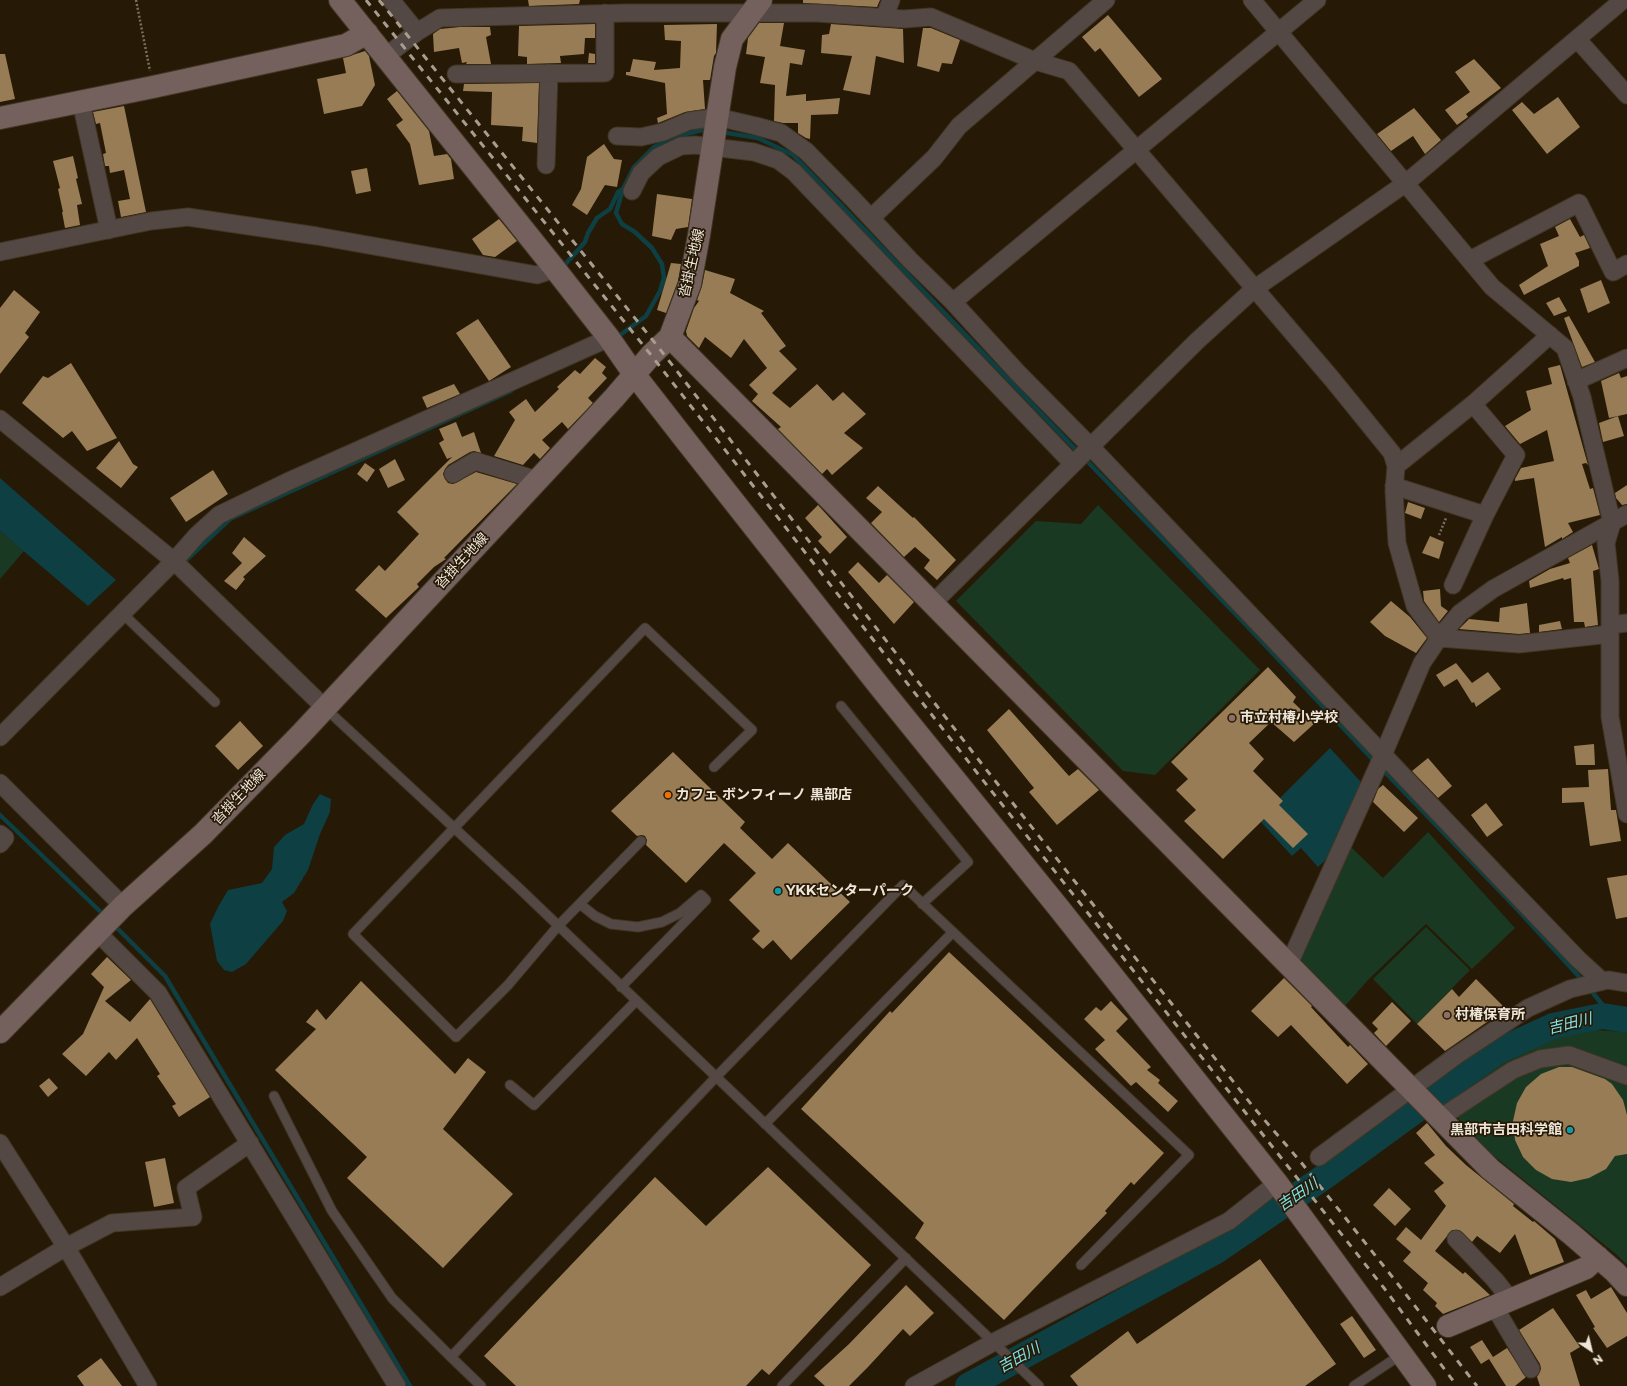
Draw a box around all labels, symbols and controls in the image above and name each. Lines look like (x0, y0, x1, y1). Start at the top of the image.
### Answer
street label: 沓掛生地線 (676, 227, 708, 299)
street label: 沓掛生地線 (432, 530, 492, 592)
place label: 市立村椿小学校 (1240, 710, 1338, 726)
marker: 市立村椿小学校 (1227, 713, 1237, 723)
street label: 沓掛生地線 (209, 766, 269, 828)
place label: カフェ ボンフィーノ 黒部店 (676, 787, 852, 803)
marker: カフェ ボンフィーノ 黒部店 (663, 790, 673, 800)
place label: YKKセンターパーク (786, 883, 914, 899)
marker: YKKセンターパーク (773, 886, 783, 896)
place label: 村椿保育所 (1455, 1007, 1525, 1023)
marker: 村椿保育所 (1442, 1010, 1452, 1020)
water label: 吉田川 (1546, 1010, 1594, 1038)
place label: 黒部市吉田科学館 (1450, 1122, 1562, 1138)
marker: 黒部市吉田科学館 (1565, 1125, 1575, 1135)
water label: 吉田川 (1274, 1175, 1322, 1215)
north arrow (1571, 1330, 1611, 1370)
water label: 吉田川 (995, 1339, 1043, 1377)
text: N (1590, 1352, 1606, 1368)

